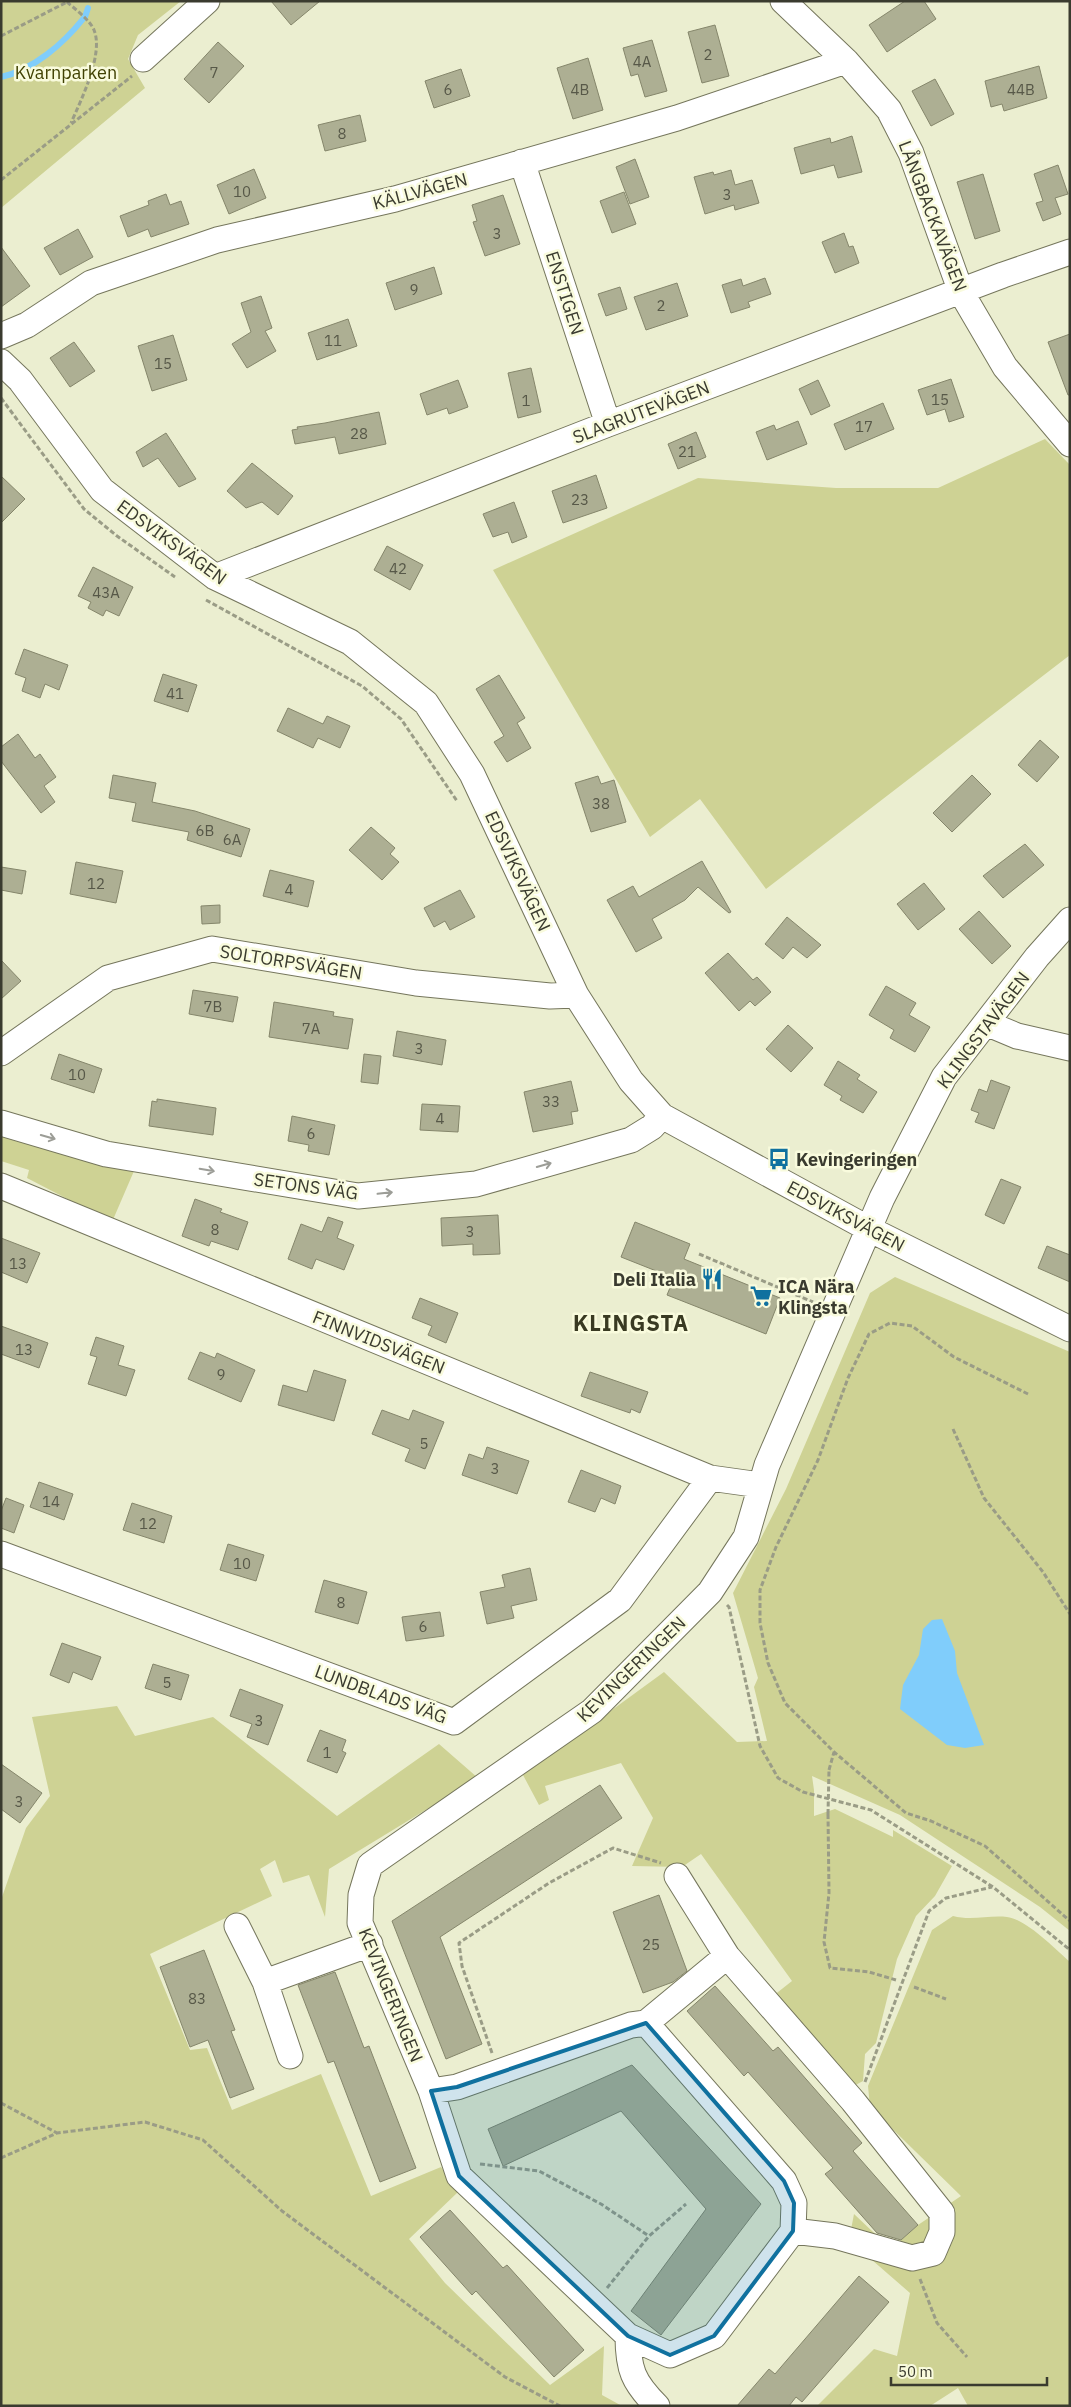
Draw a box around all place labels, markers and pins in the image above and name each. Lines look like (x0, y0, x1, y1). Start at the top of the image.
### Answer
bus stop icon: Kevingeringen (766, 1146, 792, 1172)
place label: Kevingeringen (796, 1148, 917, 1171)
restaurant icon: Deli Italia (699, 1266, 725, 1292)
place label: Deli Italia (613, 1268, 696, 1291)
place label: ICA Nära Klingsta (778, 1275, 854, 1319)
supermarket icon: ICA Nära Klingsta (748, 1283, 774, 1309)

